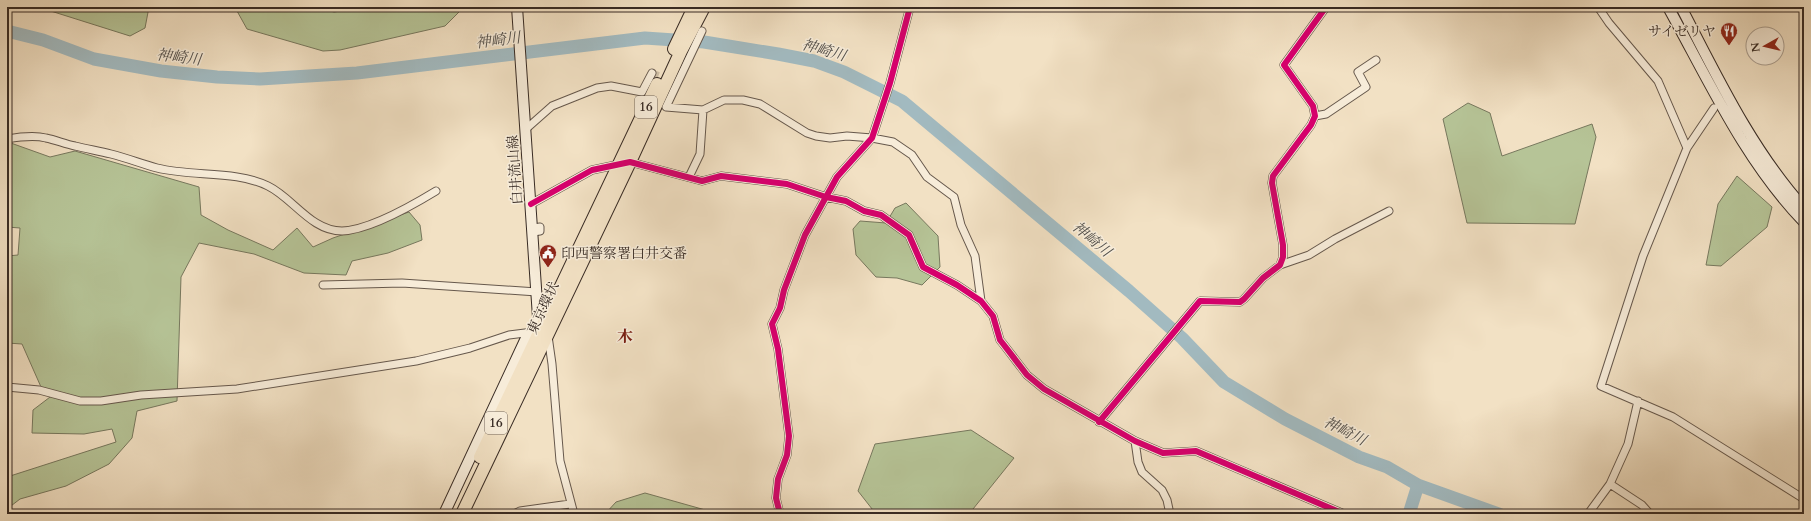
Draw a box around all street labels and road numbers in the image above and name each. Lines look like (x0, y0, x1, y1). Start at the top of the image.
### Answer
road number: 16 (635, 96, 657, 118)
street label: 白井流山線 (503, 134, 527, 206)
street label: 東京環状 (523, 279, 563, 337)
road number: 16 (485, 412, 507, 434)

